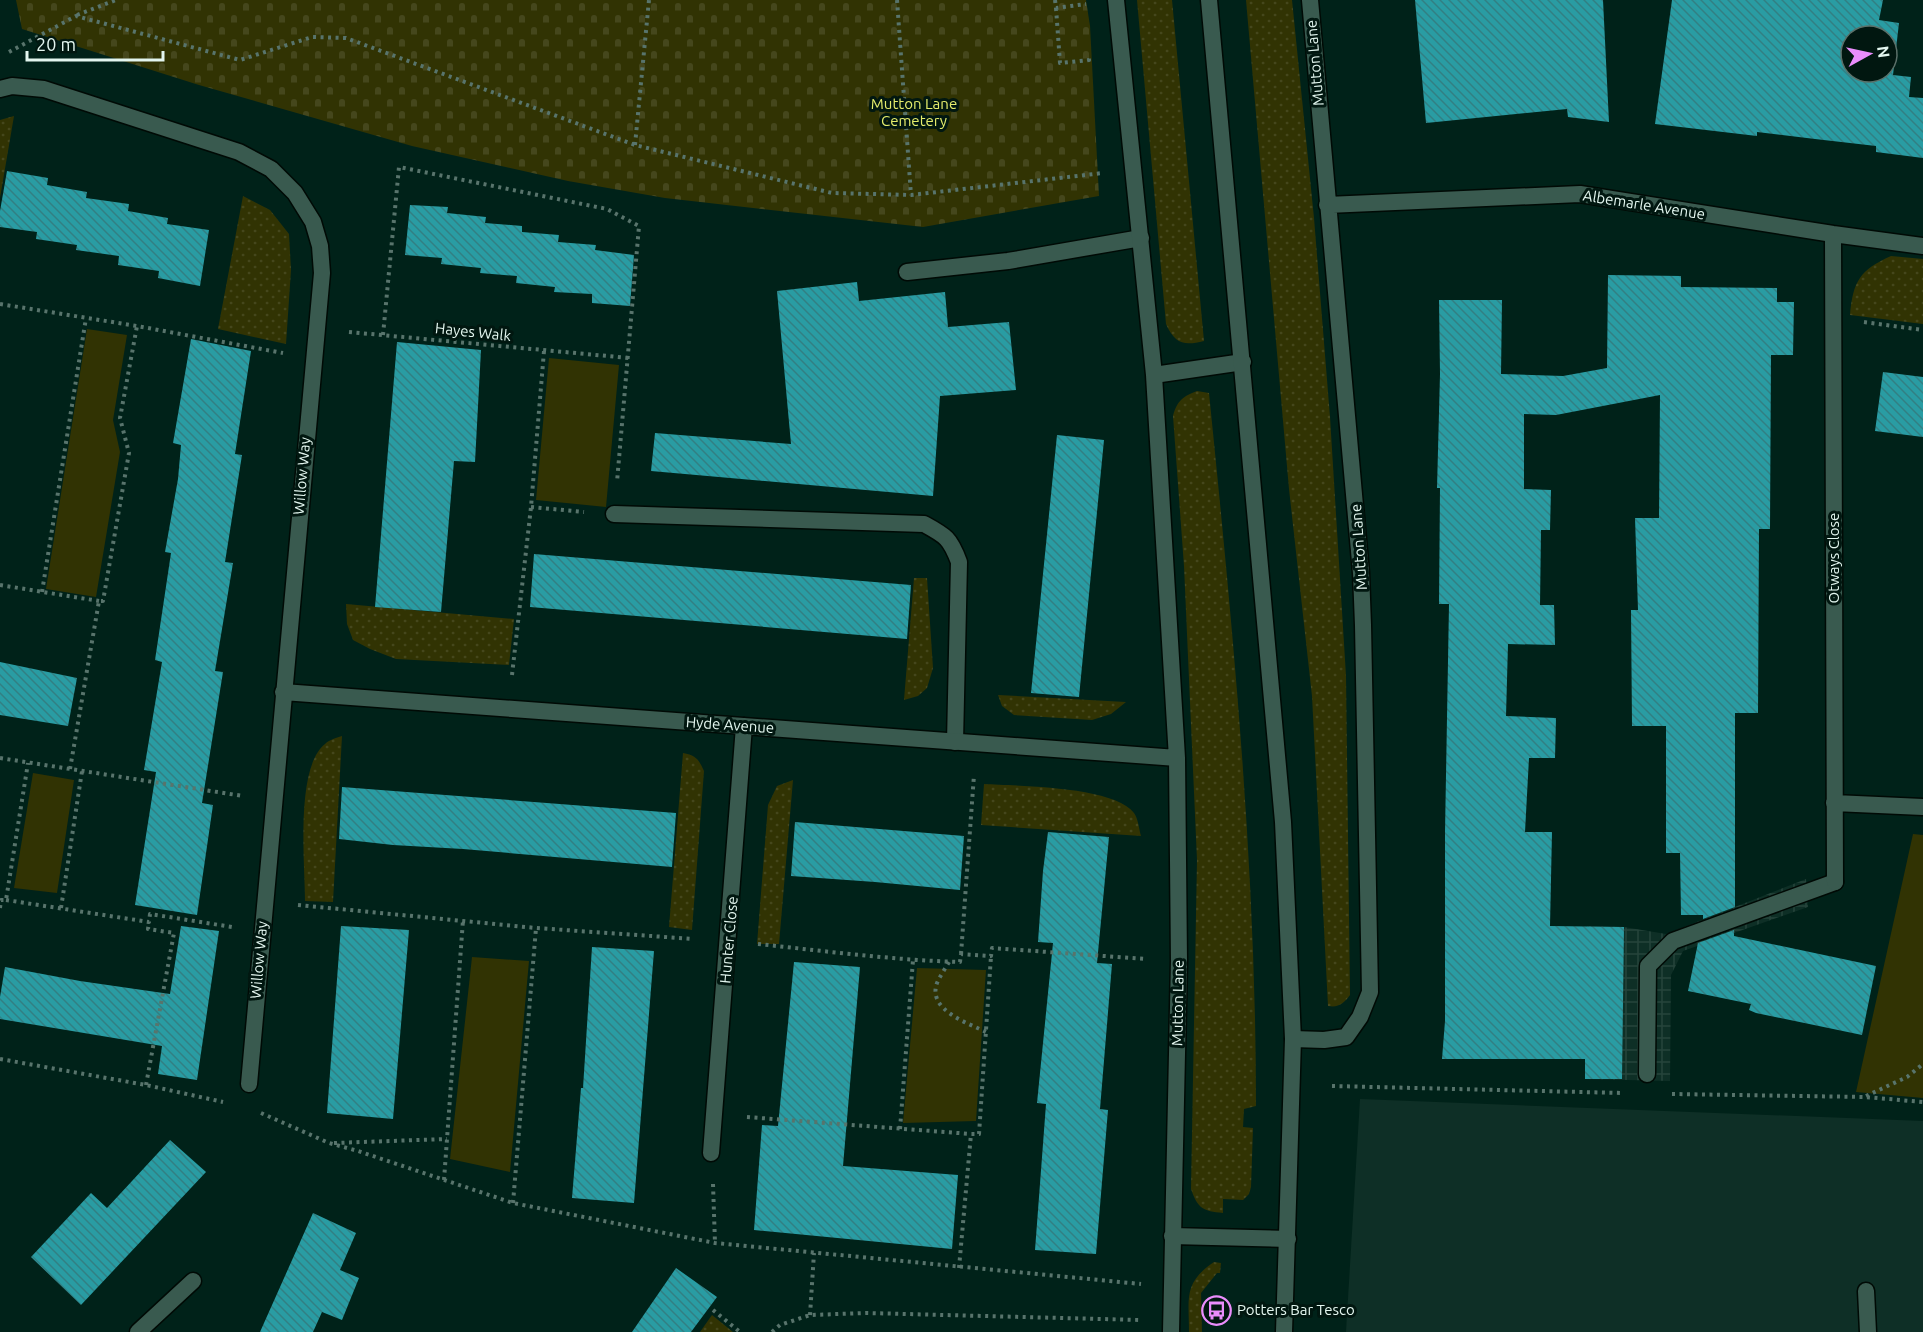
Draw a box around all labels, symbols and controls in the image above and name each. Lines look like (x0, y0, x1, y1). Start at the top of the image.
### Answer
street label: Mutton Lane (1302, 19, 1327, 107)
scale bar (27, 24, 164, 62)
north arrow (1839, 24, 1899, 84)
text: 20 m (36, 34, 76, 54)
text: N (1874, 45, 1894, 59)
park label: Mutton Lane Cemetery (871, 95, 957, 129)
street label: Albemarle Avenue (1582, 186, 1706, 223)
street label: Hayes Walk (434, 319, 512, 344)
street label: Willow Way (290, 436, 313, 516)
street label: Mutton Lane (1347, 503, 1370, 591)
street label: Otways Close (1825, 513, 1842, 603)
street label: Hyde Avenue (685, 713, 775, 736)
street label: Hunter Close (716, 896, 741, 984)
street label: Willow Way (247, 920, 270, 1000)
street label: Mutton Lane (1168, 960, 1187, 1046)
bus stop icon: Potters Bar Tesco (1200, 1294, 1232, 1326)
place label: Potters Bar Tesco (1237, 1301, 1355, 1318)

